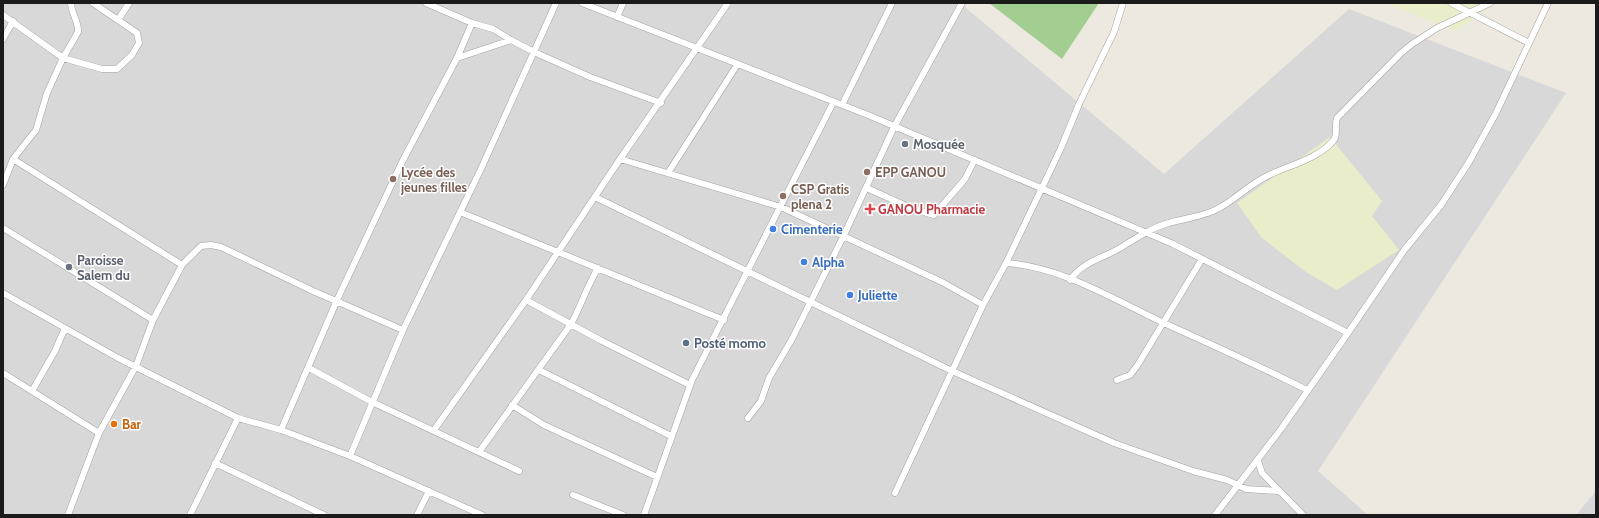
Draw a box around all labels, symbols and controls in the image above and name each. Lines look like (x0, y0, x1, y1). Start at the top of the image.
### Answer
place label: Mosquée (913, 136, 965, 152)
marker: Mosquée (900, 139, 910, 149)
place label: Lycée des jeunes filles (400, 164, 467, 195)
place label: EPP GANOU (875, 164, 946, 180)
marker: EPP GANOU (862, 167, 872, 177)
marker: Lycée des jeunes filles (388, 174, 398, 184)
place label: CSP Gratis plena 2 (791, 181, 850, 212)
marker: CSP Gratis plena 2 (778, 191, 788, 201)
place label: GANOU Pharmacie (878, 201, 985, 217)
marker: GANOU Pharmacie (865, 204, 875, 214)
place label: Cimenterie (781, 221, 843, 237)
marker: Cimenterie (768, 224, 778, 234)
place label: Paroisse Salem du (77, 252, 130, 283)
place label: Alpha (812, 254, 845, 270)
marker: Alpha (799, 257, 809, 267)
marker: Paroisse Salem du (64, 262, 74, 272)
place label: Juliette (857, 287, 898, 303)
marker: Juliette (845, 290, 855, 300)
place label: Posté momo (694, 335, 767, 351)
marker: Posté momo (681, 338, 691, 348)
place label: Bar (122, 416, 142, 432)
marker: Bar (109, 419, 119, 429)

